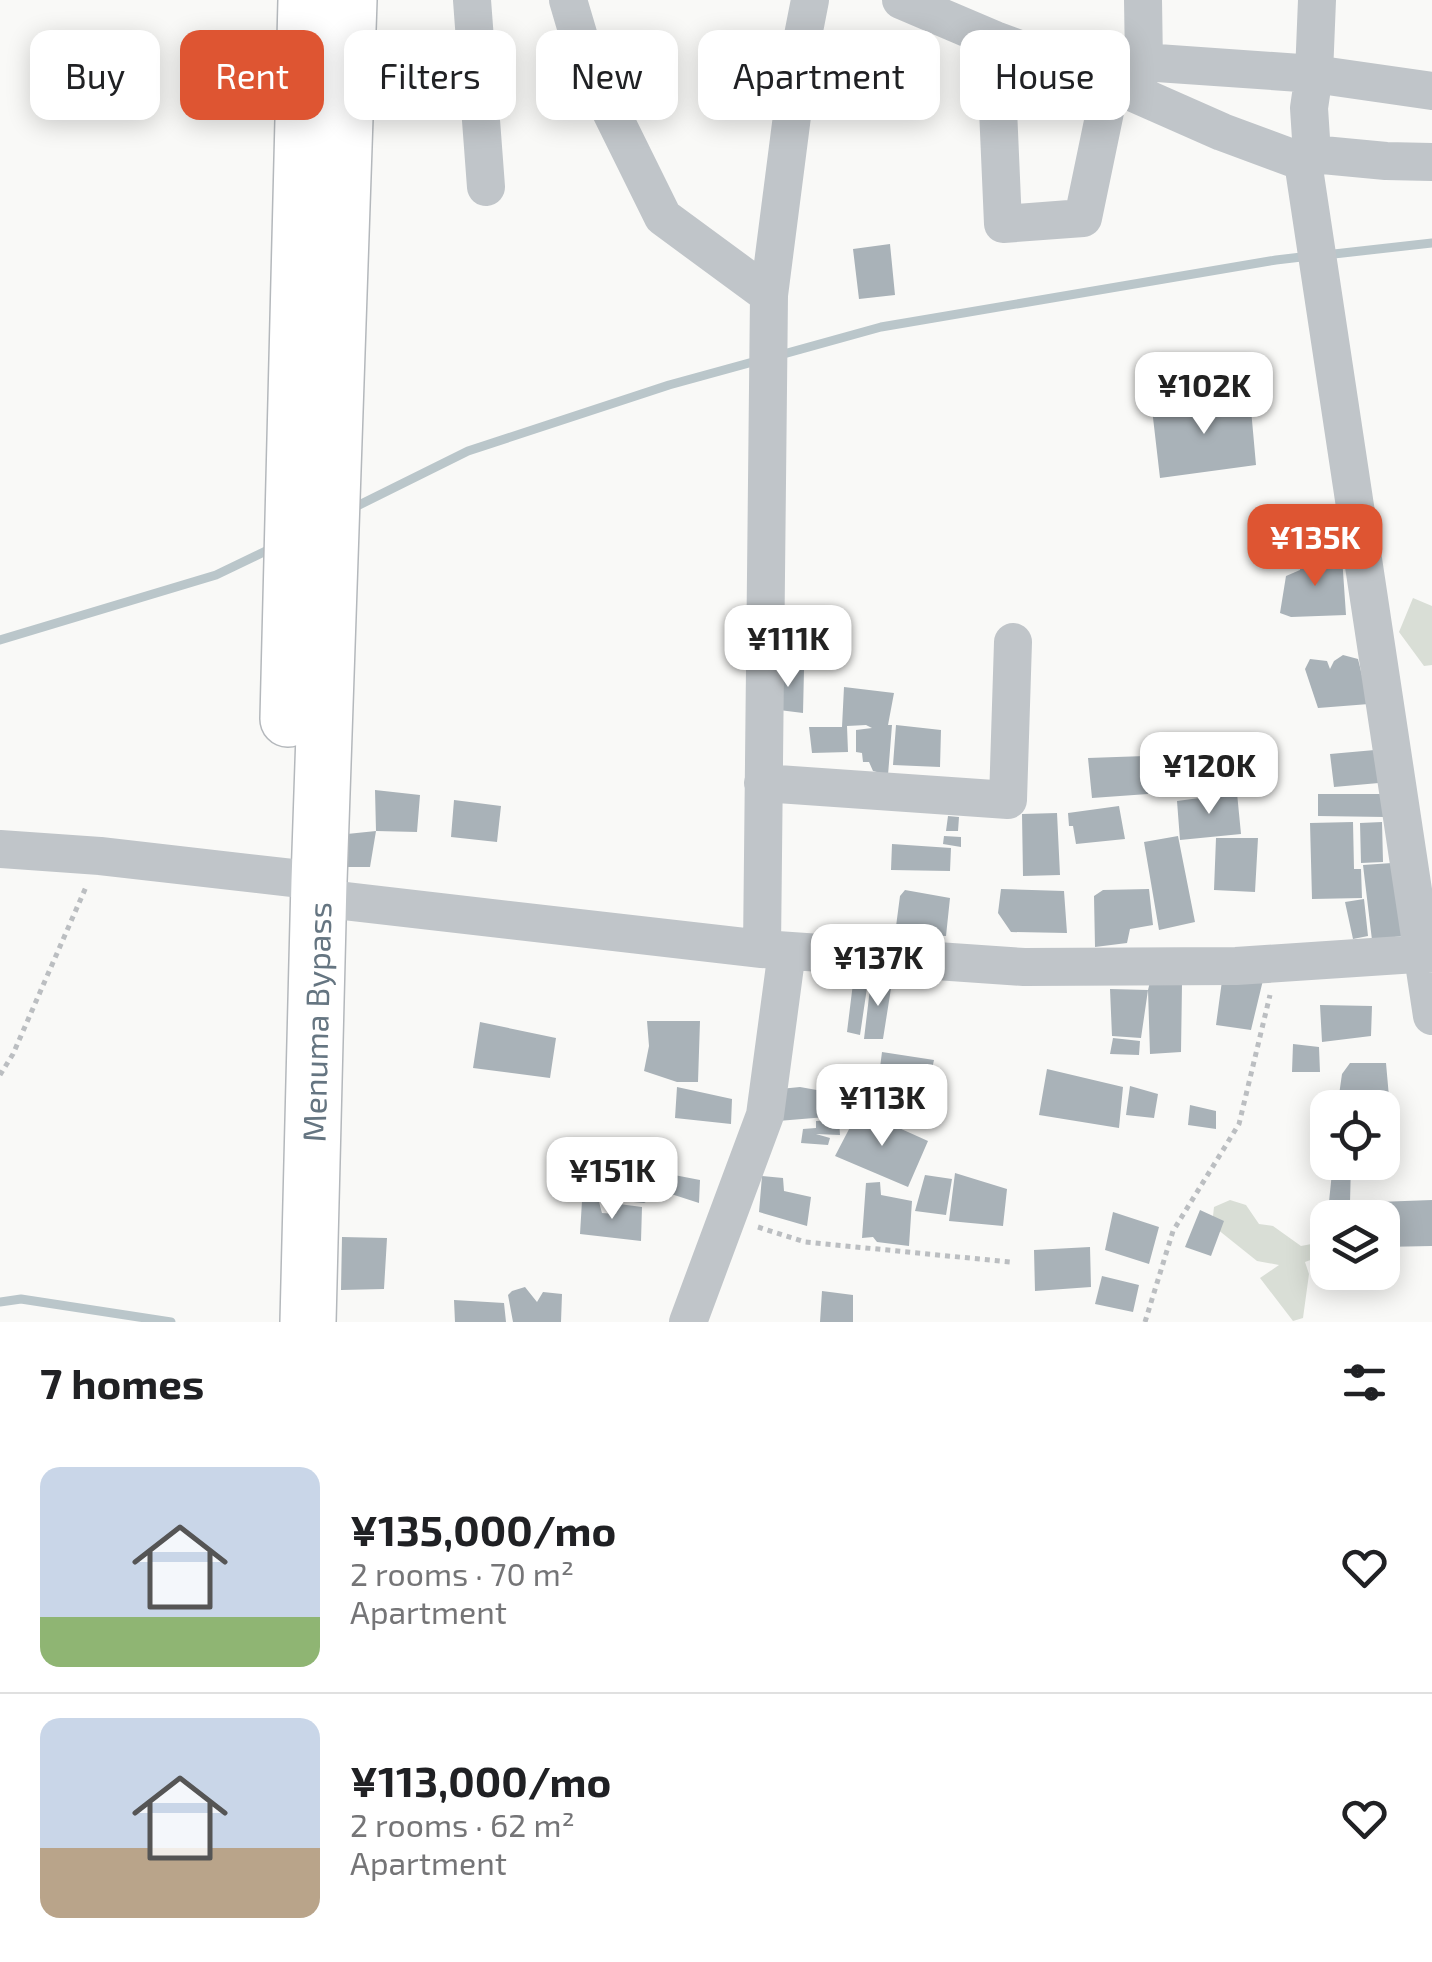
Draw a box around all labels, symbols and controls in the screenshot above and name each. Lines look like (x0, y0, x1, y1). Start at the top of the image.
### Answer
chip: Buy (30, 30, 160, 120)
chip: Rent (180, 30, 324, 120)
chip: Filters (344, 30, 516, 120)
chip: New (536, 30, 678, 120)
chip: Apartment (698, 30, 940, 120)
chip: House (960, 30, 1130, 120)
pin: ¥102K (1134, 352, 1274, 437)
text: ¥102K (1157, 365, 1251, 403)
pin: ¥135K (1245, 504, 1385, 589)
text: ¥135K (1269, 517, 1361, 555)
pin: ¥111K (718, 605, 858, 690)
text: ¥111K (746, 618, 830, 656)
pin: ¥120K (1139, 732, 1279, 817)
text: ¥120K (1162, 745, 1256, 783)
street label: Menuma Bypass (293, 901, 337, 1143)
pin: ¥137K (808, 924, 948, 1009)
text: ¥137K (833, 937, 923, 975)
pin: ¥113K (812, 1064, 952, 1149)
text: ¥113K (838, 1077, 926, 1115)
map controls (1310, 1090, 1400, 1290)
button: locate (1310, 1090, 1400, 1180)
pin: ¥151K (542, 1137, 682, 1222)
text: ¥151K (569, 1150, 655, 1188)
button: layers (1310, 1200, 1400, 1290)
icon: filters (1337, 1355, 1392, 1410)
text: 7 homes (40, 1357, 204, 1407)
text: ¥135,000/mo (350, 1504, 616, 1554)
icon: home (120, 1507, 240, 1627)
icon: heart (1337, 1540, 1392, 1595)
text: 2 rooms · 70 m² (350, 1554, 574, 1592)
text: Apartment (350, 1592, 507, 1630)
text: ¥113,000/mo (350, 1755, 611, 1805)
icon: home (120, 1758, 240, 1878)
icon: heart (1337, 1791, 1392, 1846)
text: 2 rooms · 62 m² (350, 1805, 575, 1843)
text: Apartment (350, 1843, 507, 1881)

